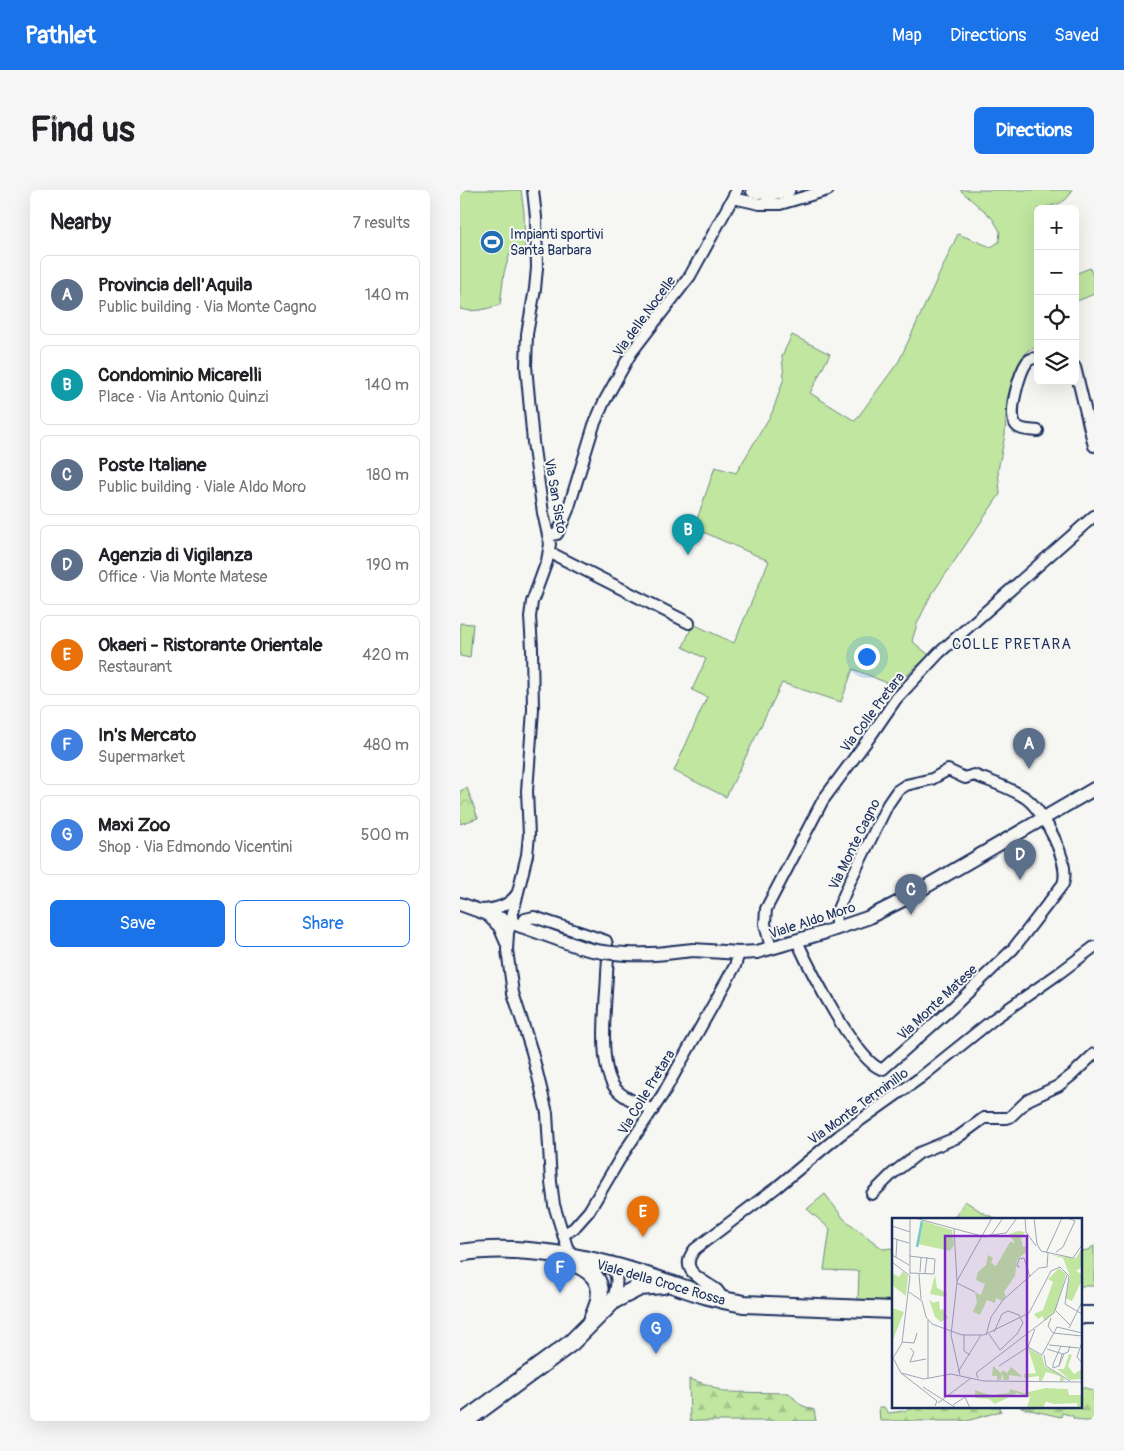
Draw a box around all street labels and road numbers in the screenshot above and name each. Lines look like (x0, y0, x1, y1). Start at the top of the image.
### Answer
street label: Via delle Nocelle (609, 273, 679, 360)
street label: Via San Sisto (541, 457, 571, 535)
street label: Via Colle Pretara (837, 669, 908, 756)
street label: Via Monte Cagno (825, 796, 884, 893)
street label: Viale Aldo Moro (767, 898, 858, 942)
street label: Via Monte Matese (894, 961, 981, 1044)
street label: Via Colle Pretara (614, 1047, 678, 1138)
street label: Via Monte Terminillo (805, 1064, 912, 1148)
street label: Viale della Croce Rossa (594, 1256, 727, 1309)

